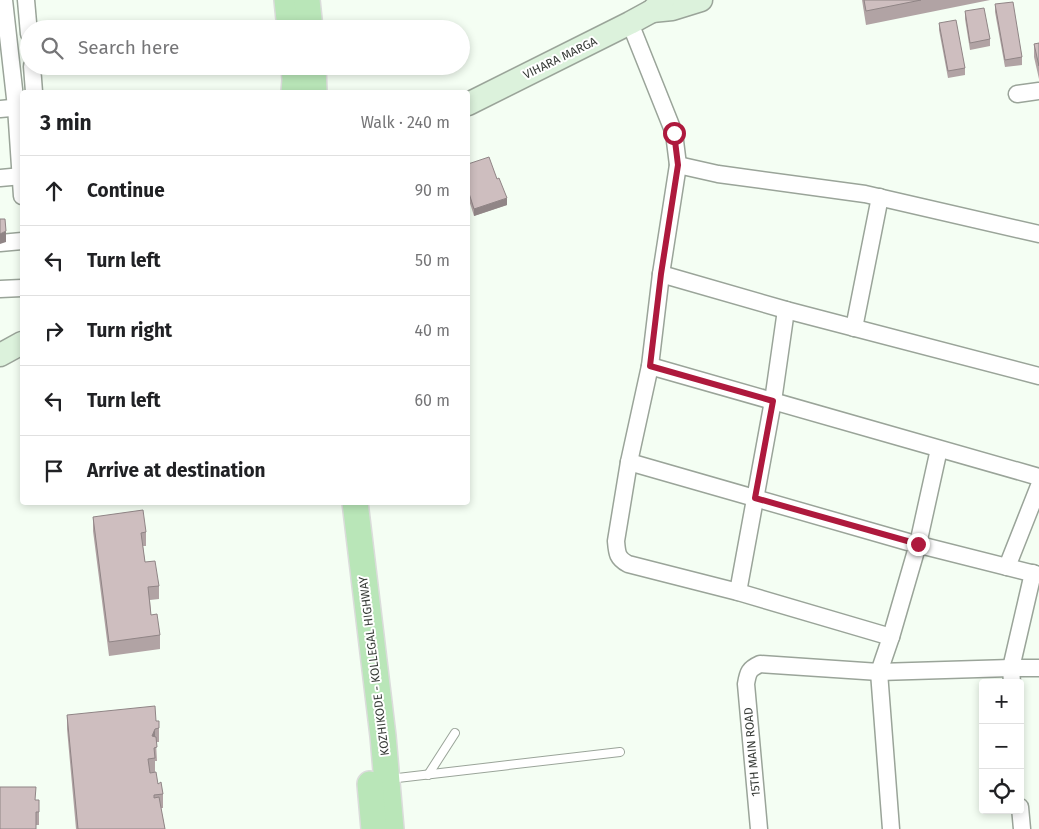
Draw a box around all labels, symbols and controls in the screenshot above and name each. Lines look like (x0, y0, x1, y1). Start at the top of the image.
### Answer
search box (20, 20, 470, 75)
icon: search (38, 34, 66, 62)
street label: VIHARA MARGA (521, 34, 599, 82)
text: Search here (78, 36, 179, 59)
text: 3 min (40, 110, 92, 136)
text: Walk · 240 m (361, 113, 450, 132)
route start (663, 122, 686, 145)
icon: ahead (40, 177, 68, 205)
text: Continue (87, 179, 165, 202)
text: 90 m (415, 181, 450, 200)
icon: left (40, 247, 68, 275)
text: Turn left (87, 249, 161, 272)
text: 50 m (415, 251, 450, 270)
icon: right (40, 317, 68, 345)
text: Turn right (87, 319, 172, 342)
text: 40 m (415, 321, 450, 340)
icon: left (40, 387, 68, 415)
text: Turn left (87, 389, 161, 412)
text: 60 m (415, 391, 450, 410)
icon: arrive (40, 457, 68, 485)
text: Arrive at destination (87, 459, 266, 482)
route end (907, 533, 930, 556)
street label: KOZHIKODE - KOLLEGAL HIGHWAY (356, 575, 392, 757)
map controls (979, 679, 1024, 814)
button: + (979, 679, 1024, 724)
street label: 15TH MAIN ROAD (741, 707, 763, 797)
button: − (979, 724, 1024, 769)
button: locate (979, 769, 1024, 814)

